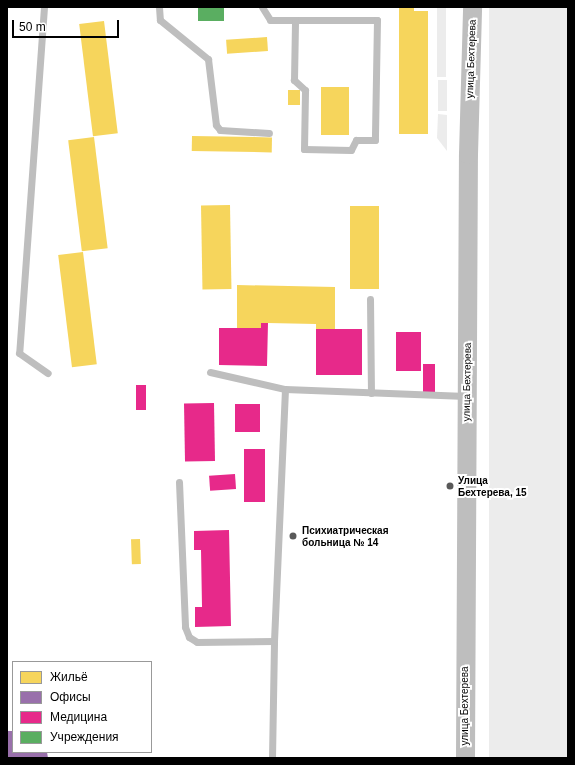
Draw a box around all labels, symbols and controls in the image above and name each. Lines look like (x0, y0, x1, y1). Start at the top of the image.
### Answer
scale bar (14, 12, 121, 38)
street label: улица Бехтерева (464, 19, 478, 99)
text: 50 m (19, 20, 46, 34)
street label: улица Бехтерева (460, 342, 474, 422)
place label: Улица Бехтерева, 15 (458, 474, 527, 498)
marker: Улица Бехтерева, 15 (445, 481, 455, 491)
place label: Психиатрическая больница № 14 (302, 524, 389, 548)
marker: Психиатрическая больница № 14 (287, 530, 299, 542)
legend (12, 661, 152, 753)
street label: улица Бехтерева (459, 667, 471, 745)
text: Жильё (50, 670, 88, 684)
text: Офисы (50, 690, 91, 704)
text: Медицина (50, 710, 107, 724)
text: Учреждения (50, 730, 119, 744)

